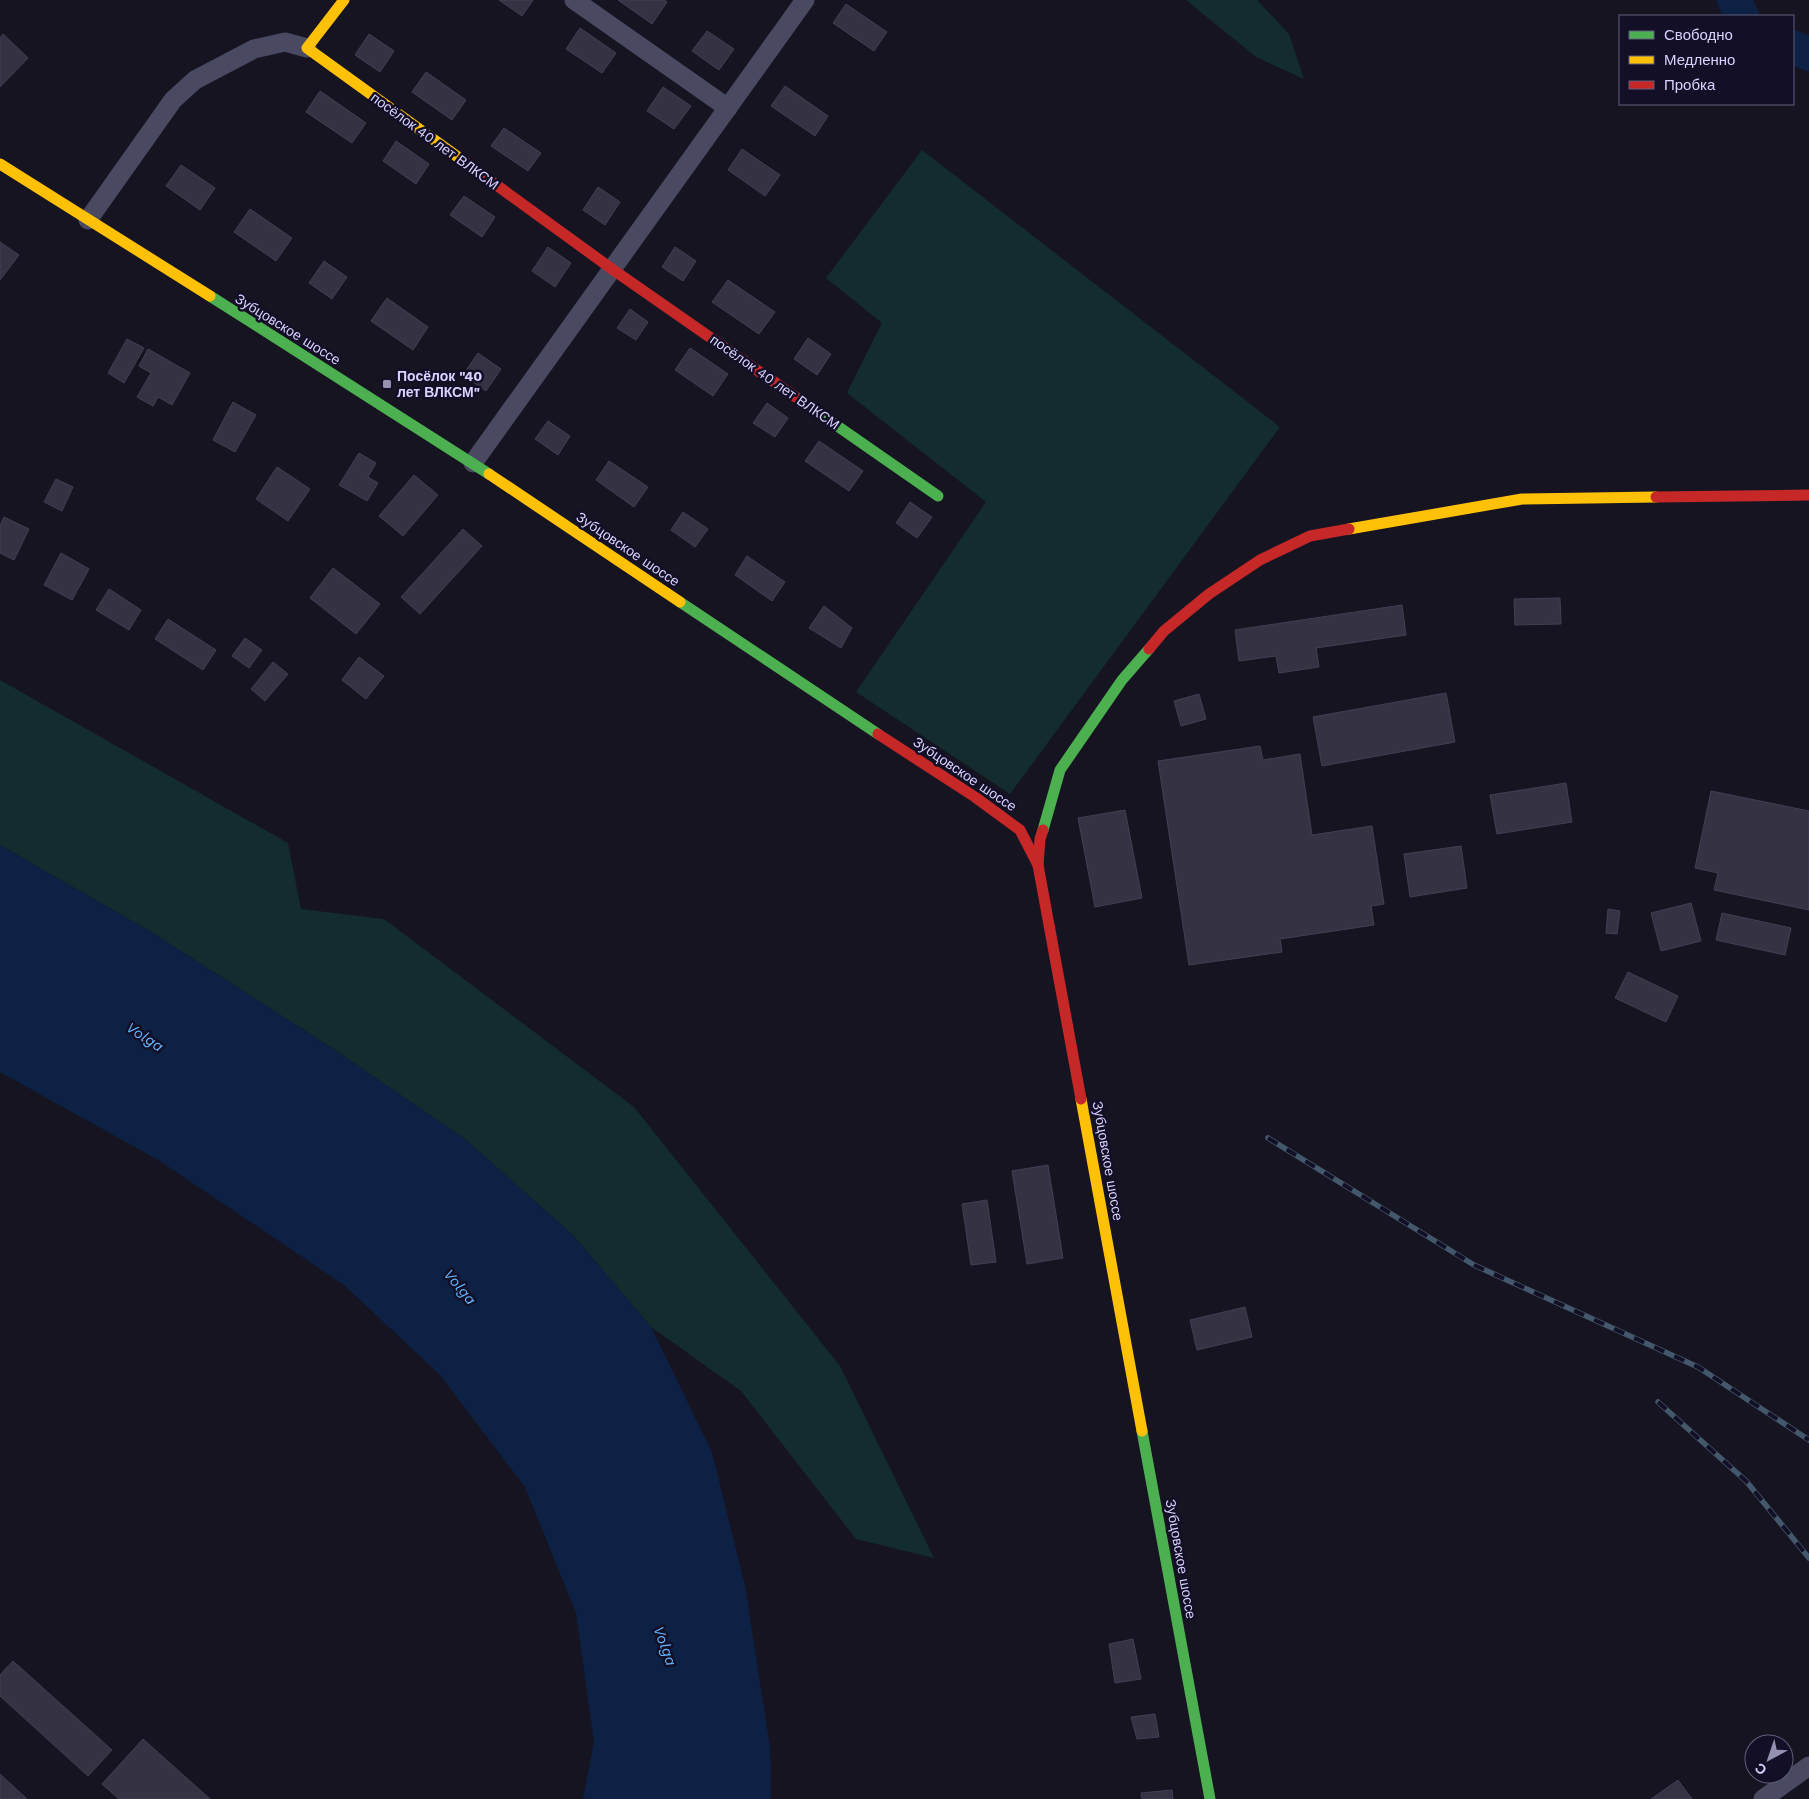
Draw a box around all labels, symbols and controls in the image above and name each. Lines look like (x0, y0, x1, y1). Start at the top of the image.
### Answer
legend (1619, 15, 1794, 105)
text: Свободно (1664, 26, 1733, 44)
text: Медленно (1664, 51, 1735, 69)
text: Пробка (1664, 76, 1716, 94)
street label: посёлок 40 лет ВЛКСМ (368, 89, 502, 193)
street label: Зубцовское шоссе (232, 290, 344, 368)
street label: посёлок 40 лет ВЛКСМ (707, 331, 843, 433)
place label: Посёлок "40 лет ВЛКСМ" (397, 368, 482, 400)
marker: Посёлок "40 лет ВЛКСМ" (381, 378, 393, 390)
street label: Зубцовское шоссе (573, 509, 683, 590)
street label: Зубцовское шоссе (910, 734, 1020, 815)
water label: Volga (123, 1018, 167, 1056)
street label: Зубцовское шоссе (1090, 1100, 1126, 1222)
water label: Volga (440, 1266, 480, 1308)
street label: Зубцовское шоссе (1163, 1498, 1199, 1620)
water label: Volga (650, 1624, 680, 1668)
north arrow (1744, 1734, 1794, 1784)
text: С (1752, 1760, 1770, 1778)

